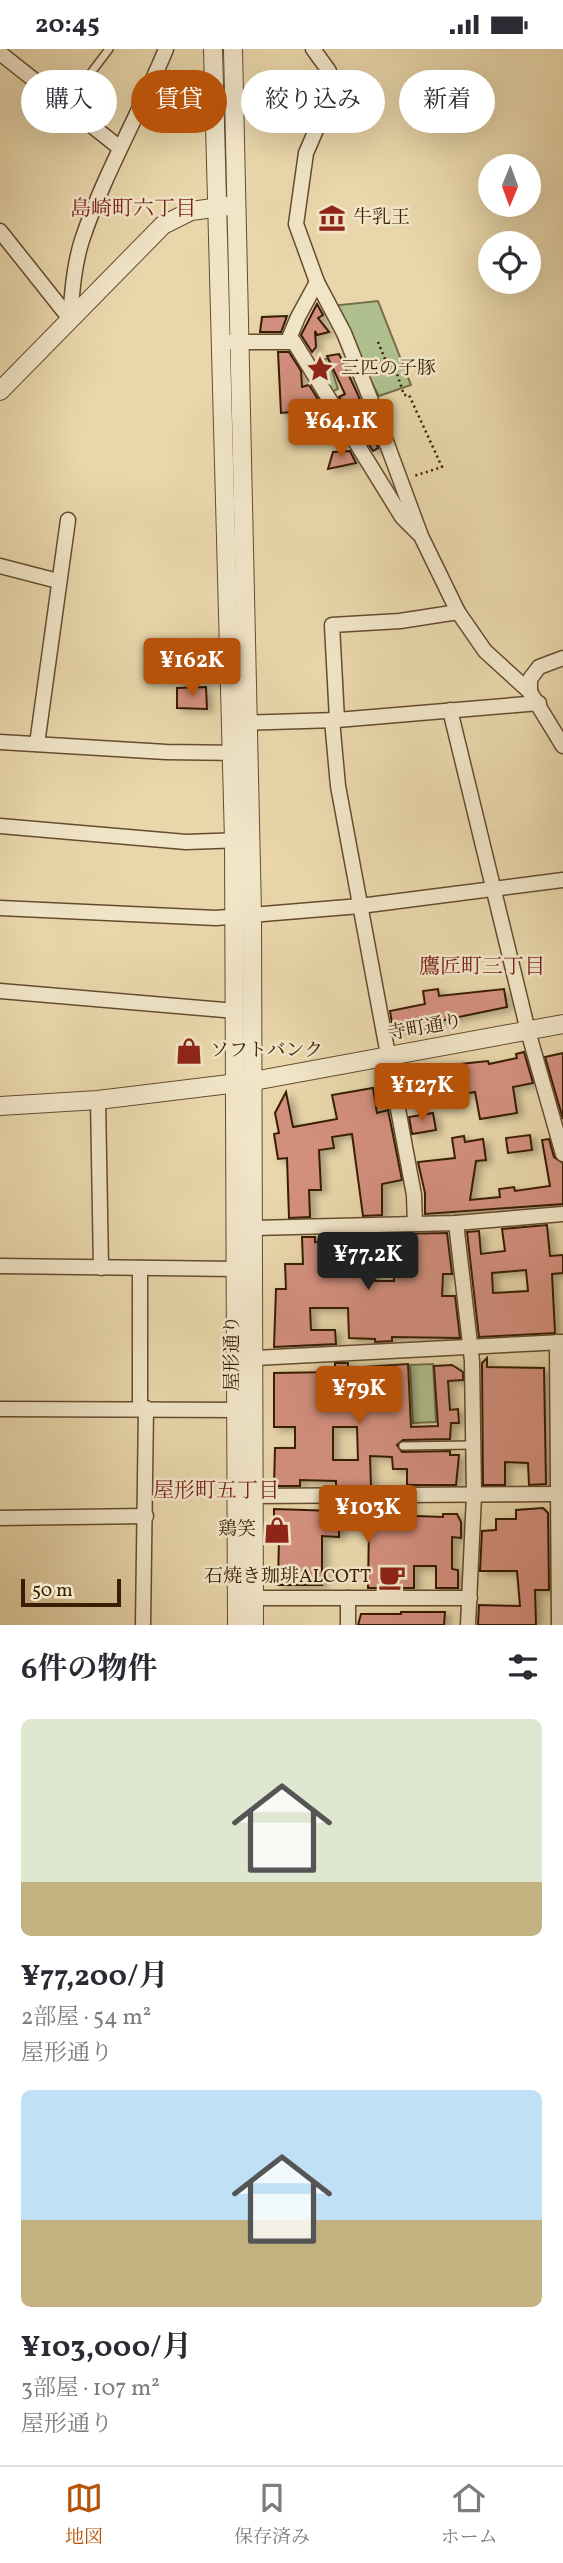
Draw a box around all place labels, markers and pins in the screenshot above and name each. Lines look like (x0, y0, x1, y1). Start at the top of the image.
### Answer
museum icon: 牛乳王 (317, 203, 347, 233)
place label: 牛乳王 (353, 205, 410, 231)
place icon: 三匹の子豚 (305, 354, 335, 384)
place label: 三匹の子豚 (341, 356, 436, 382)
pin: ¥64.1K (284, 399, 398, 459)
pin: ¥162K (143, 639, 241, 698)
shop icon: ソフトバンク (174, 1036, 204, 1066)
place label: ソフトバンク (210, 1038, 323, 1064)
pin: ¥127K (373, 1063, 471, 1123)
pin: ¥77.2K (311, 1233, 425, 1292)
pin: ¥79K (318, 1367, 400, 1426)
pin: ¥103K (319, 1485, 417, 1545)
shop icon: 鶏笑 (262, 1515, 292, 1545)
place label: 鶏笑 (218, 1517, 256, 1543)
cafe icon: 石焼き珈琲ALCOTT (377, 1562, 407, 1592)
place label: 石焼き珈琲ALCOTT (204, 1564, 371, 1590)

